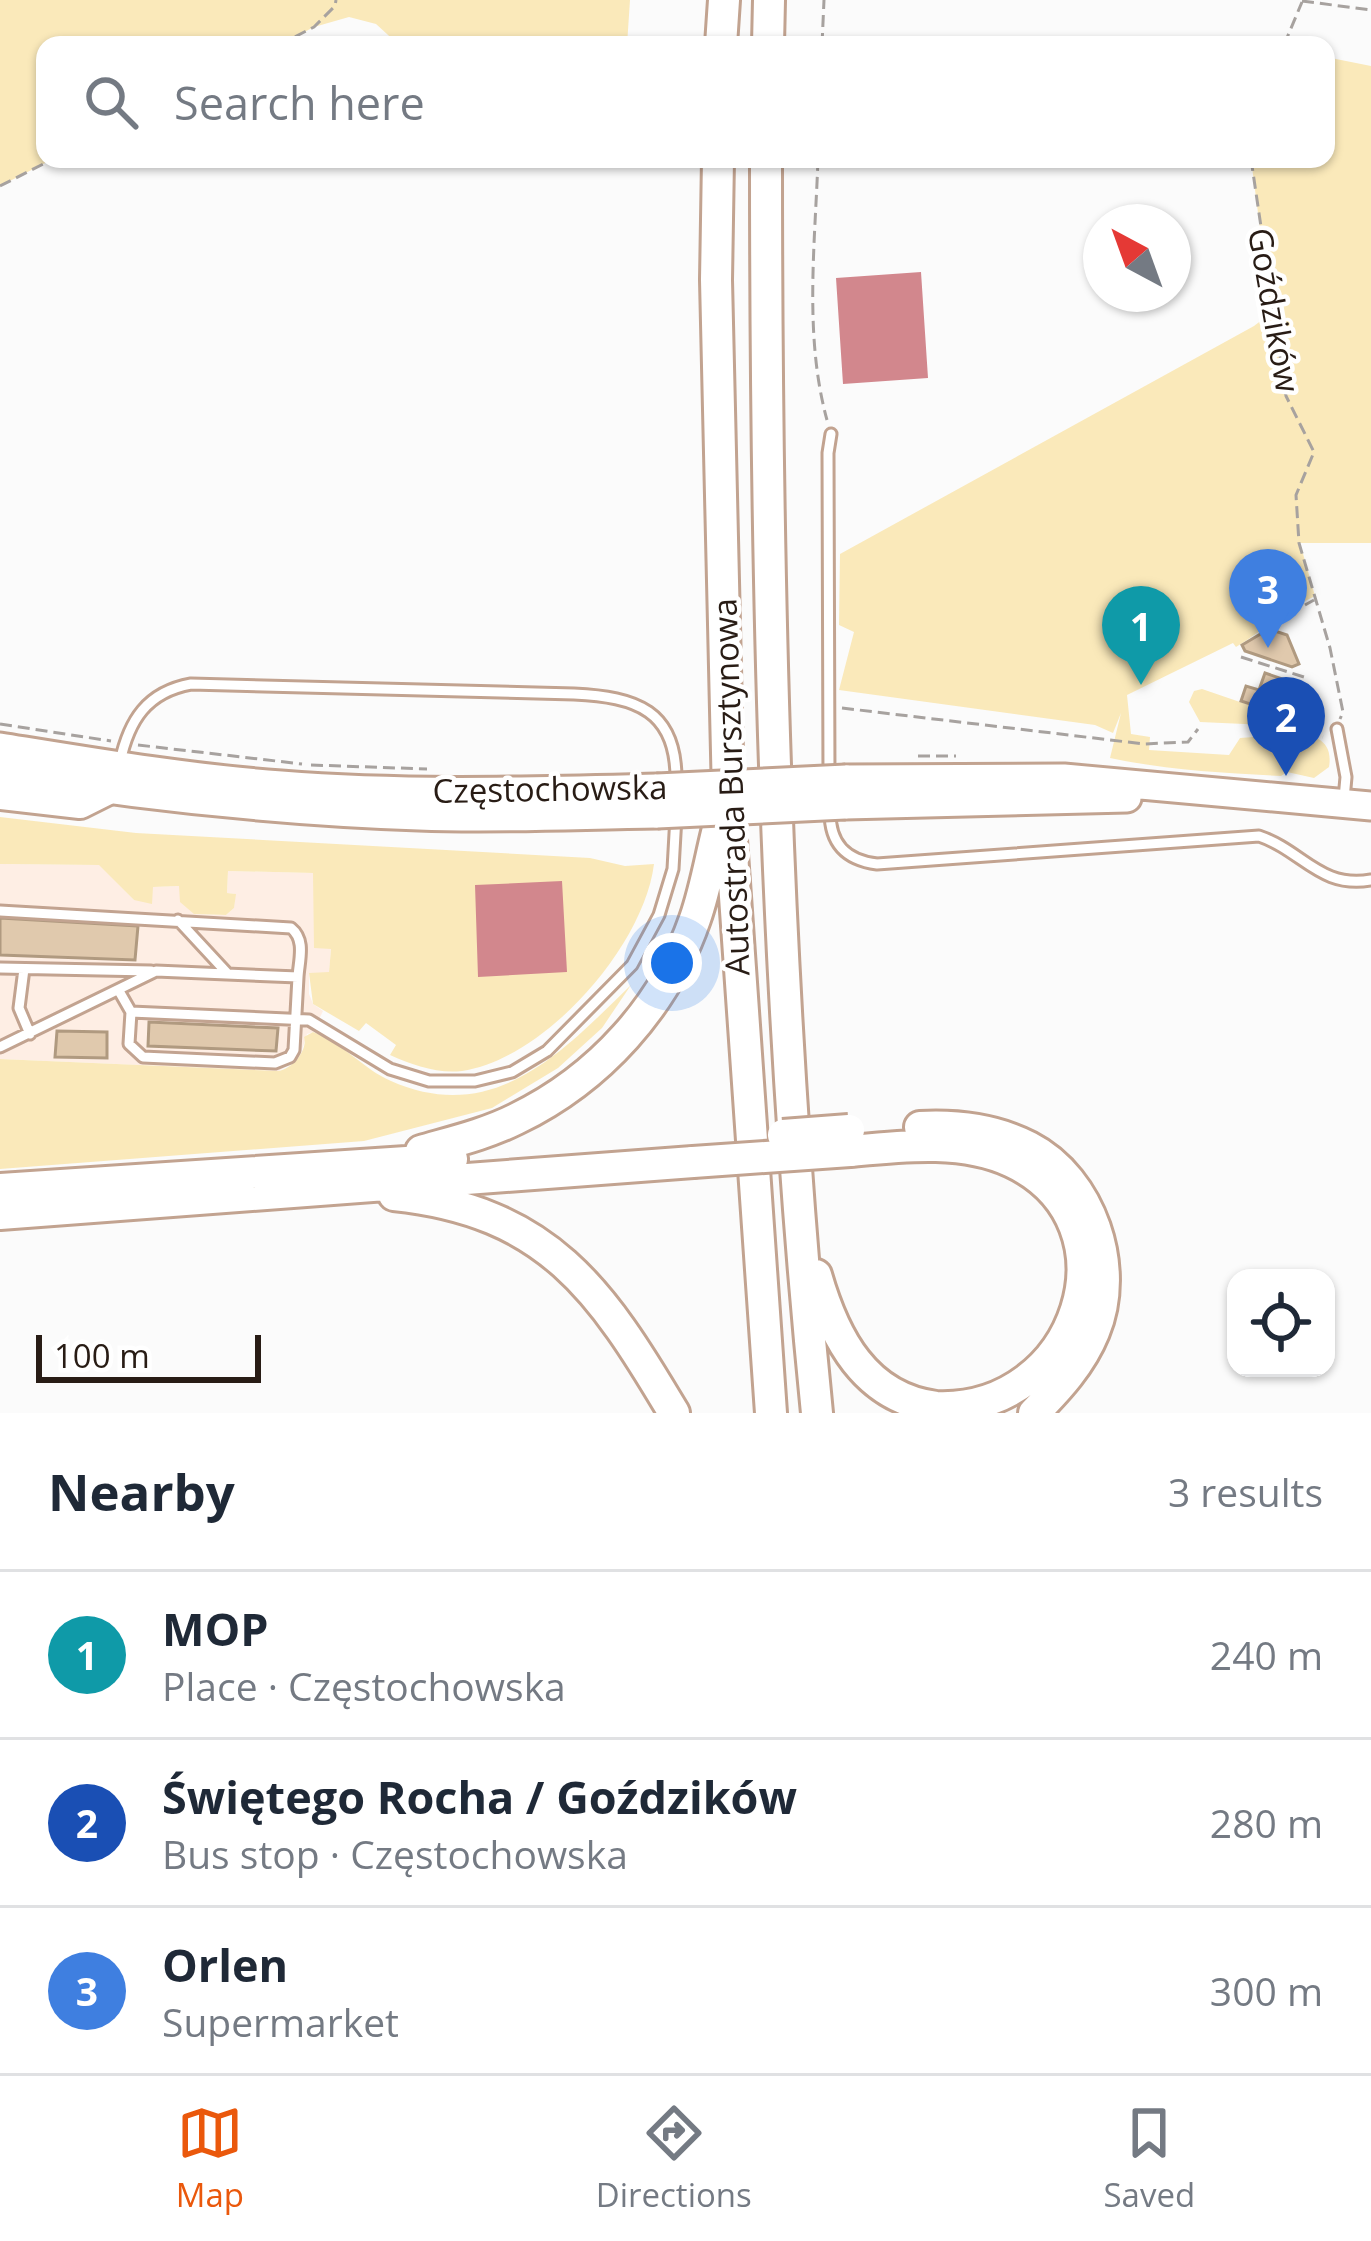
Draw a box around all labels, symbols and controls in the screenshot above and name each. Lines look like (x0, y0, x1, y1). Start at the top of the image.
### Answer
search box (36, 36, 1335, 168)
icon: search (78, 69, 144, 135)
text: Search here (174, 72, 425, 133)
north arrow (1083, 204, 1191, 312)
street label: Goździków (1238, 224, 1311, 396)
pin: 3 (1229, 549, 1307, 648)
pin: 1 (1102, 586, 1180, 685)
street label: Autostrada Bursztynowa (701, 598, 760, 977)
pin: 2 (1247, 677, 1325, 776)
street label: Częstochowska (432, 764, 668, 813)
your location (642, 933, 702, 993)
map controls (1227, 1269, 1335, 1377)
button: locate (1227, 1269, 1335, 1377)
scale bar (36, 1329, 261, 1382)
text: 100 m (54, 1333, 150, 1378)
text: Nearby (48, 1456, 235, 1526)
text: 3 results (1168, 1465, 1323, 1518)
text: MOP (162, 1598, 269, 1659)
text: 1 (76, 1628, 98, 1681)
text: 240 m (1210, 1628, 1323, 1681)
text: Place · Częstochowska (162, 1659, 566, 1712)
text: Świętego Rocha / Goździków (162, 1766, 797, 1827)
text: 2 (76, 1796, 98, 1849)
text: 280 m (1210, 1796, 1323, 1849)
text: Bus stop · Częstochowska (162, 1827, 628, 1880)
text: Orlen (162, 1934, 288, 1995)
text: 3 (76, 1964, 98, 2017)
text: 300 m (1210, 1964, 1323, 2017)
text: Supermarket (162, 1995, 399, 2048)
tab: Map (176, 2100, 244, 2217)
tab: Directions (596, 2100, 752, 2217)
tab: Saved (1103, 2100, 1195, 2217)

